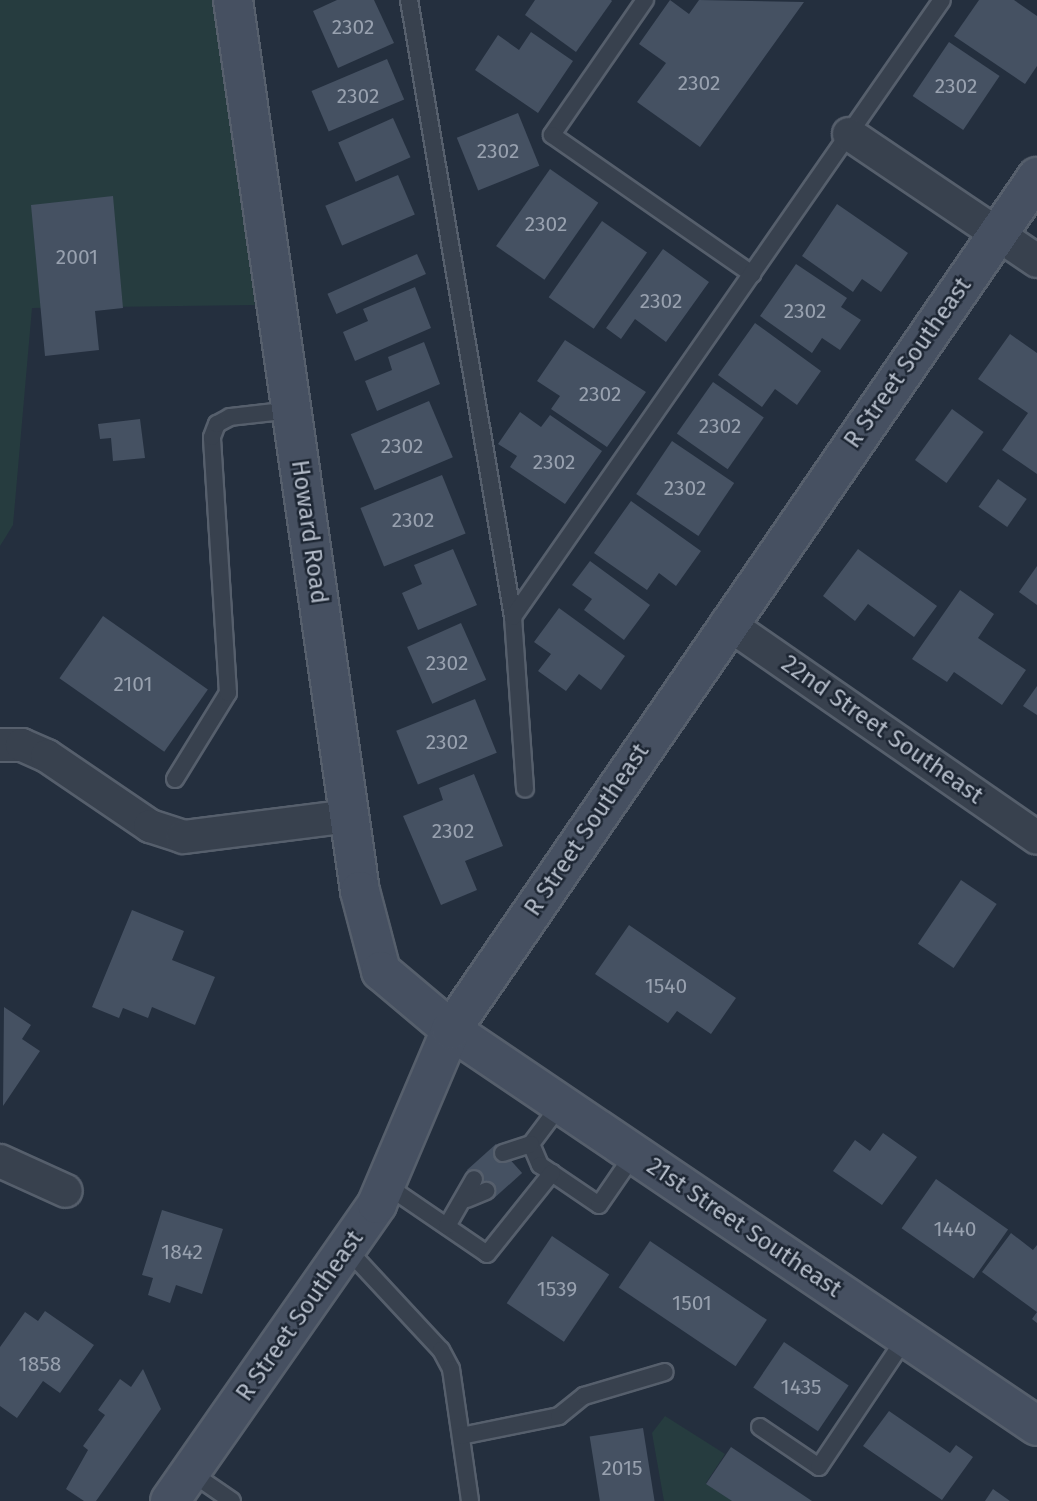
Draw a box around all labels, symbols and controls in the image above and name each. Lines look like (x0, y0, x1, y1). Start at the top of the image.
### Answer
house number: 2302 (332, 14, 374, 40)
house number: 2302 (678, 70, 720, 96)
house number: 2302 (935, 73, 977, 99)
house number: 2302 (337, 83, 379, 109)
house number: 2302 (477, 138, 519, 164)
house number: 2302 (525, 211, 567, 237)
house number: 2001 (56, 244, 98, 270)
street label: R Street Southeast (838, 272, 978, 454)
house number: 2302 (640, 288, 682, 314)
house number: 2302 (784, 298, 826, 324)
house number: 2302 (579, 381, 621, 407)
house number: 2302 (699, 413, 741, 439)
house number: 2302 (381, 433, 423, 459)
house number: 2302 (533, 449, 575, 475)
street label: Howard Road (285, 458, 333, 606)
house number: 2302 (664, 475, 706, 501)
house number: 2302 (392, 507, 434, 533)
house number: 2302 (426, 650, 468, 676)
street label: 22nd Street Southeast (776, 650, 988, 810)
house number: 2101 (113, 671, 153, 697)
house number: 2302 (426, 729, 468, 755)
street label: R Street Southeast (519, 738, 655, 922)
house number: 2302 (432, 818, 474, 844)
house number: 1540 (645, 973, 687, 999)
street label: 21st Street Southeast (641, 1152, 847, 1304)
house number: 1440 (933, 1216, 977, 1242)
street label: R Street Southeast (230, 1225, 370, 1407)
house number: 1842 (161, 1239, 203, 1265)
house number: 1539 (537, 1276, 577, 1302)
house number: 1501 (672, 1290, 712, 1316)
house number: 1858 (19, 1351, 61, 1377)
house number: 1435 (781, 1374, 821, 1400)
house number: 2015 (601, 1455, 643, 1481)

